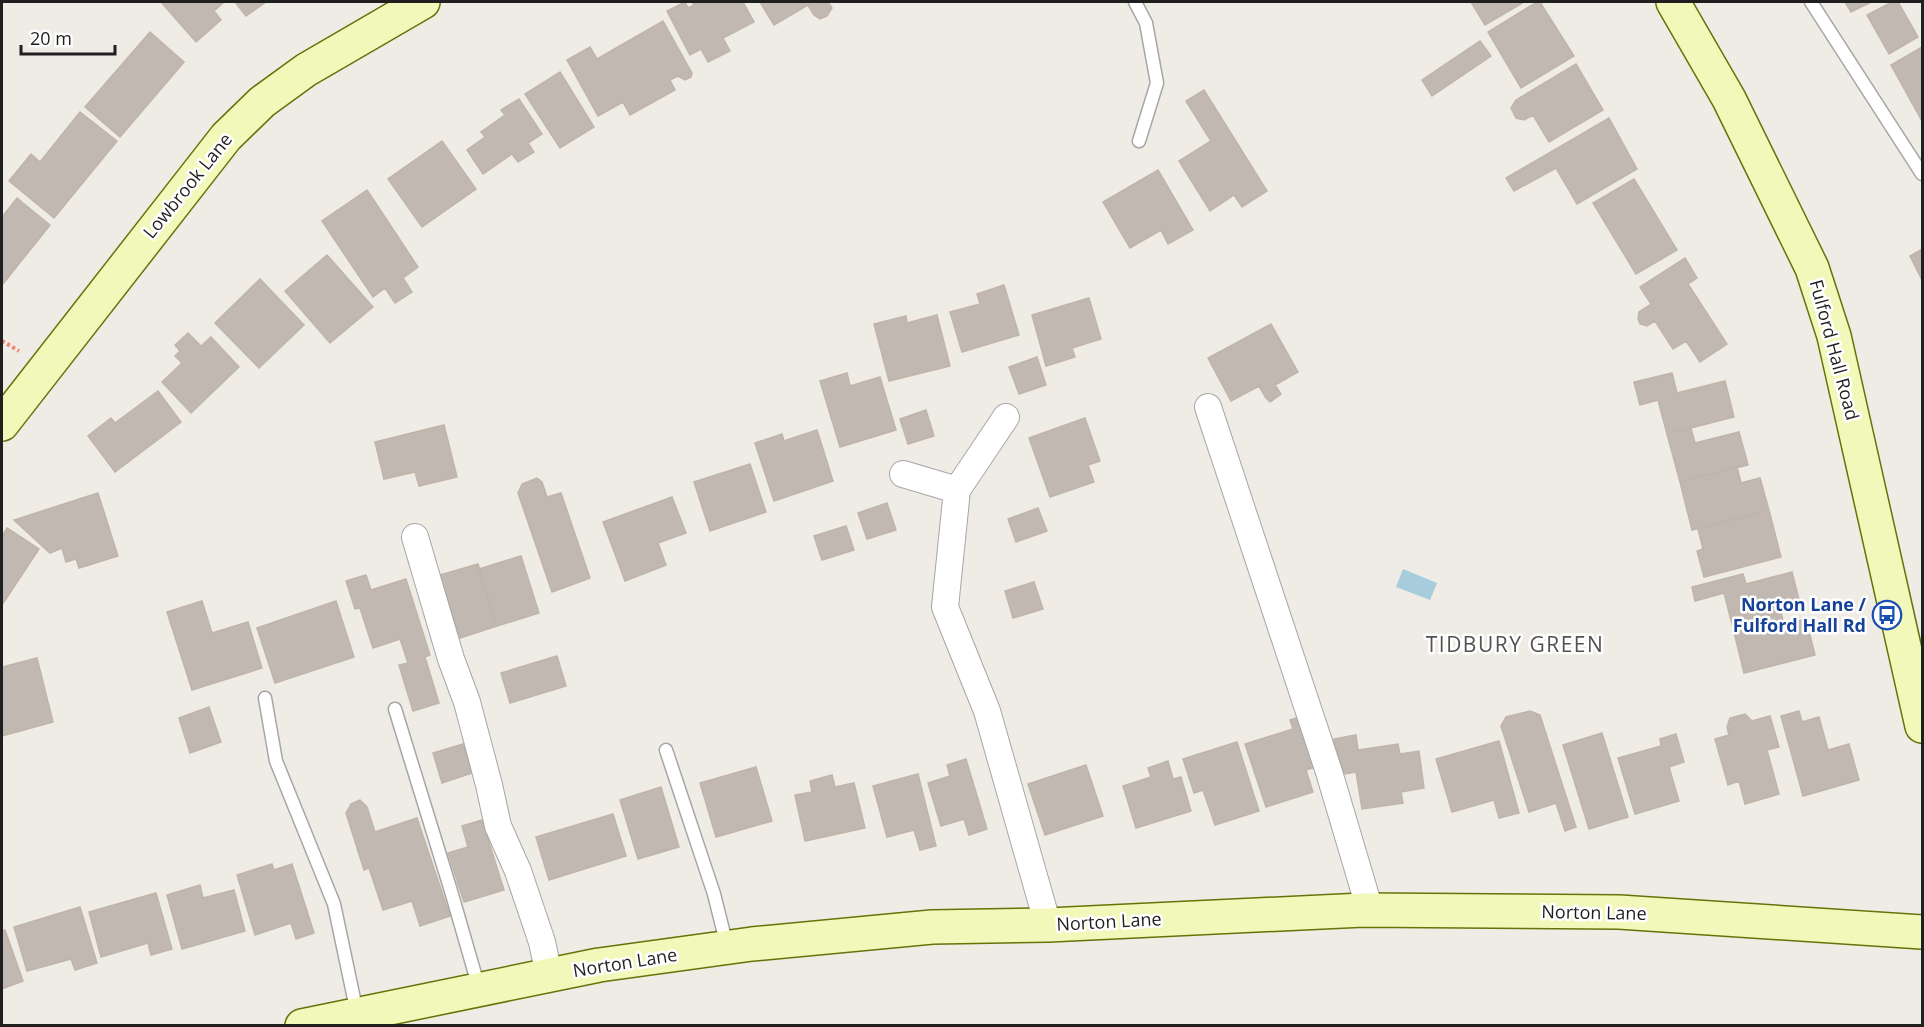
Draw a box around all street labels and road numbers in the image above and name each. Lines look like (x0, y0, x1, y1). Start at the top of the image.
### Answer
street label: Lowbrook Lane (137, 128, 237, 243)
street label: Fulford Hall Road (1805, 277, 1865, 423)
street label: Norton Lane (1541, 899, 1647, 925)
street label: Norton Lane (1056, 906, 1162, 936)
street label: Norton Lane (571, 942, 679, 982)

